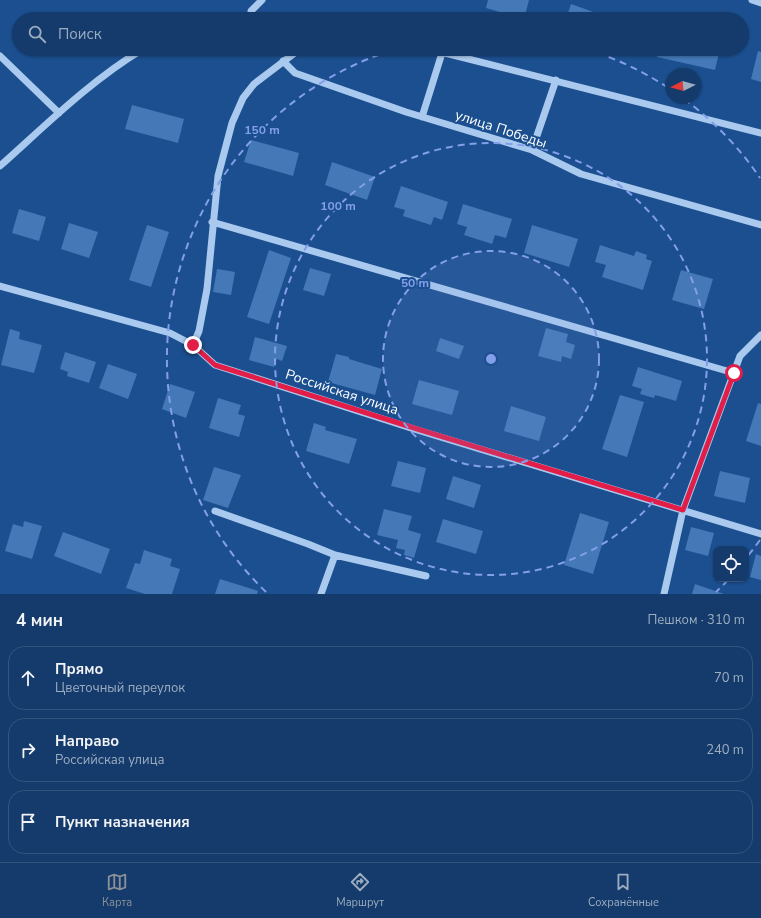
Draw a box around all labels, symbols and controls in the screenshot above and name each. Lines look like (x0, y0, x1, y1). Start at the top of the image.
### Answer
search box (12, 12, 749, 56)
icon: search (26, 23, 48, 45)
text: Поиск (58, 24, 102, 44)
north arrow (665, 68, 701, 104)
street label: улица Победы (453, 105, 549, 153)
text: 150 m (244, 122, 280, 138)
text: 100 m (320, 198, 356, 214)
text: 50 m (401, 275, 429, 291)
route end (184, 336, 202, 354)
centre of rings (484, 352, 498, 366)
route start (725, 364, 743, 382)
street label: Российская улица (283, 365, 401, 419)
map controls (713, 546, 749, 582)
button: locate (713, 546, 749, 582)
text: 4 мин (16, 609, 63, 632)
text: Пешком · 310 m (647, 611, 745, 629)
text: Прямо (55, 659, 103, 679)
icon: ahead (17, 667, 39, 689)
text: 70 m (714, 669, 744, 687)
text: Цветочный переулок (55, 679, 185, 697)
text: Направо (55, 731, 119, 751)
icon: right (17, 739, 39, 761)
text: 240 m (706, 741, 744, 759)
text: Российская улица (55, 751, 164, 769)
icon: arrive (17, 811, 39, 833)
text: Пункт назначения (55, 812, 190, 832)
tab: Карта (102, 871, 132, 910)
tab: Маршрут (336, 871, 384, 910)
tab: Сохранённые (588, 871, 659, 910)

